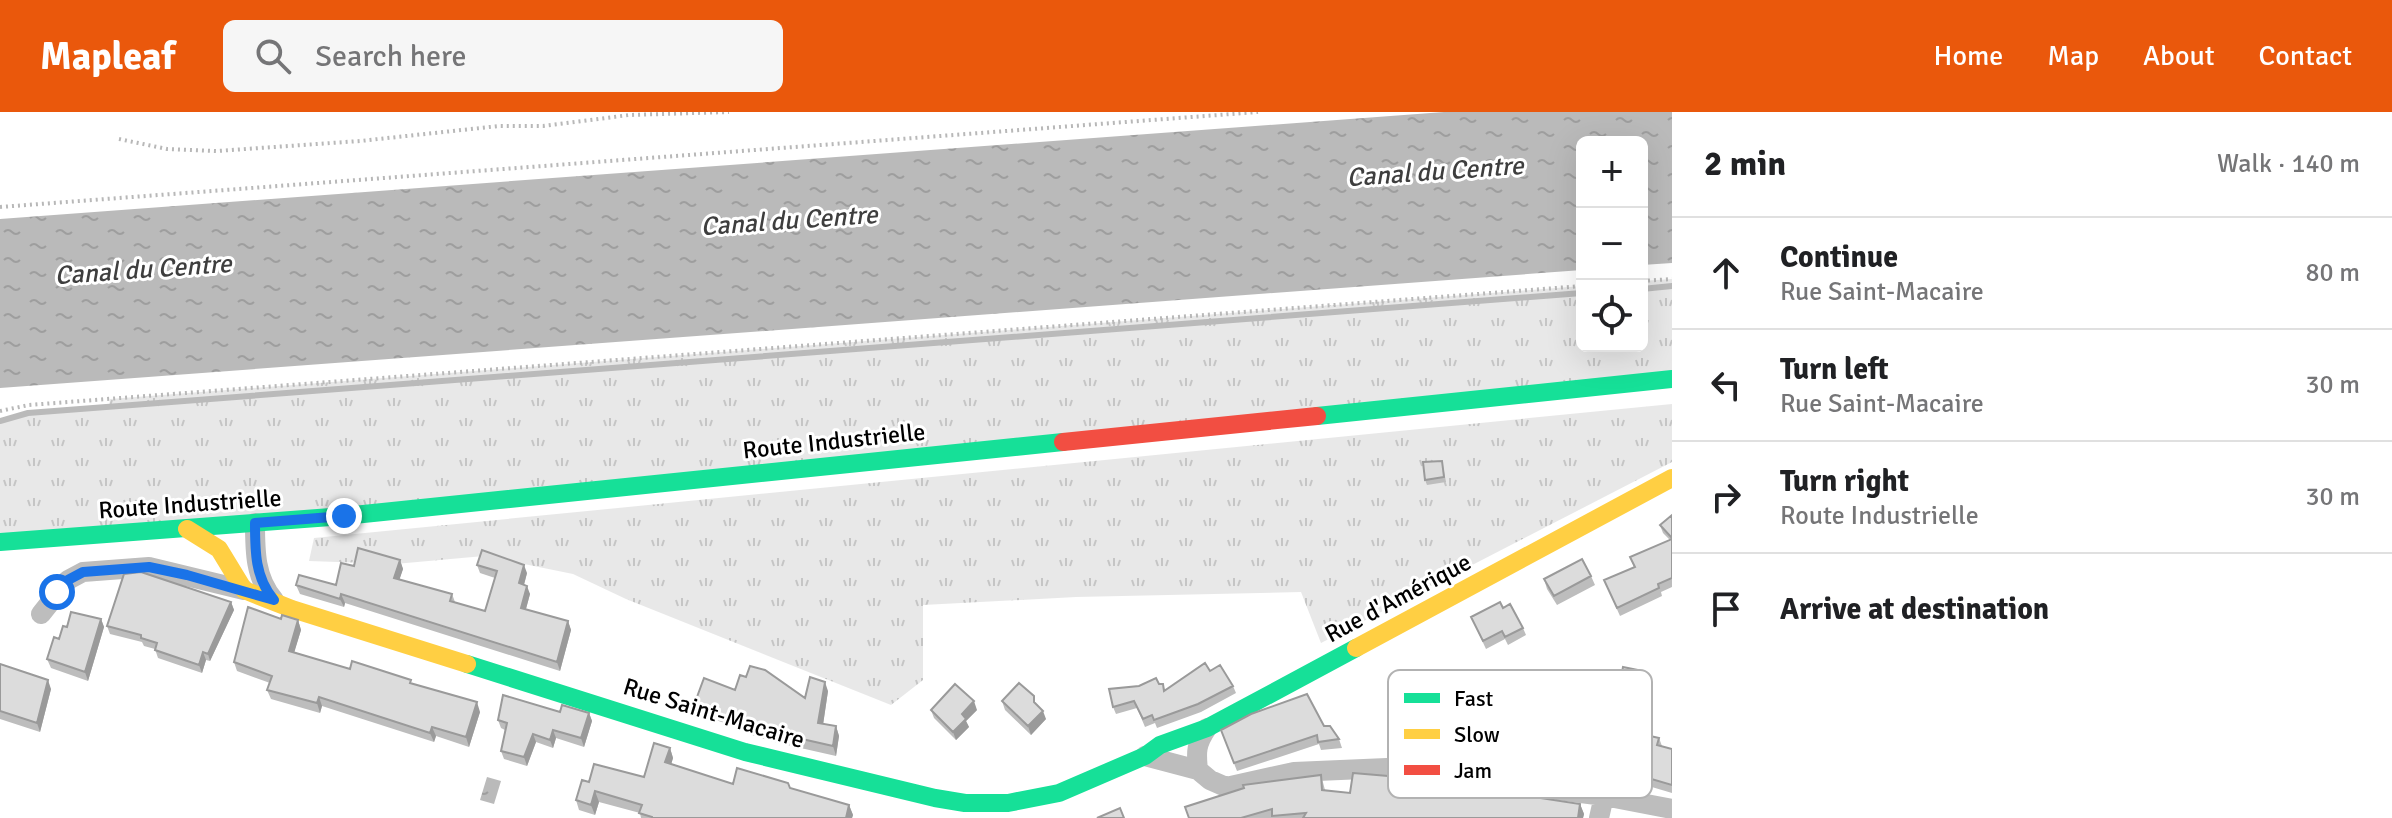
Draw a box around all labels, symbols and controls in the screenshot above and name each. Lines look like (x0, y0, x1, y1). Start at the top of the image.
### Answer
search box (223, 20, 783, 92)
text: Mapleaf (40, 33, 175, 80)
icon: search (251, 34, 295, 78)
text: Search here (315, 38, 467, 75)
text: Home (1934, 39, 2003, 73)
text: Map (2047, 39, 2099, 73)
text: About (2143, 39, 2215, 73)
text: Contact (2259, 39, 2352, 73)
map controls (1576, 136, 1648, 352)
button: + (1576, 136, 1648, 208)
text: 2 min (1704, 143, 1786, 185)
text: Walk · 140 m (2217, 148, 2360, 180)
water label: Canal du Centre (1346, 150, 1526, 194)
water label: Canal du Centre (700, 199, 880, 243)
button: − (1576, 208, 1648, 280)
text: Continue (1780, 239, 1898, 276)
water label: Canal du Centre (54, 248, 234, 292)
icon: ahead (1704, 251, 1748, 295)
text: 80 m (2305, 257, 2360, 289)
text: Rue Saint-Macaire (1780, 276, 1984, 308)
button: locate (1576, 280, 1648, 352)
text: Turn left (1780, 351, 1889, 388)
icon: left (1704, 363, 1748, 407)
text: 30 m (2305, 369, 2360, 401)
text: Rue Saint-Macaire (1780, 388, 1984, 420)
street label: Route Industrielle (741, 416, 927, 466)
text: Turn right (1780, 463, 1909, 500)
icon: right (1704, 475, 1748, 519)
text: 30 m (2305, 481, 2360, 513)
street label: Route Industrielle (97, 483, 283, 525)
route end (326, 498, 362, 534)
text: Route Industrielle (1780, 500, 1979, 532)
street label: Rue d'Amérique (1320, 547, 1476, 649)
route start (39, 574, 75, 610)
icon: arrive (1704, 587, 1748, 631)
text: Arrive at destination (1780, 591, 2049, 628)
legend (1388, 670, 1652, 798)
street label: Rue Saint-Macaire (620, 671, 808, 755)
text: Fast (1454, 685, 1494, 712)
text: Slow (1454, 721, 1500, 748)
text: Jam (1454, 757, 1492, 784)

